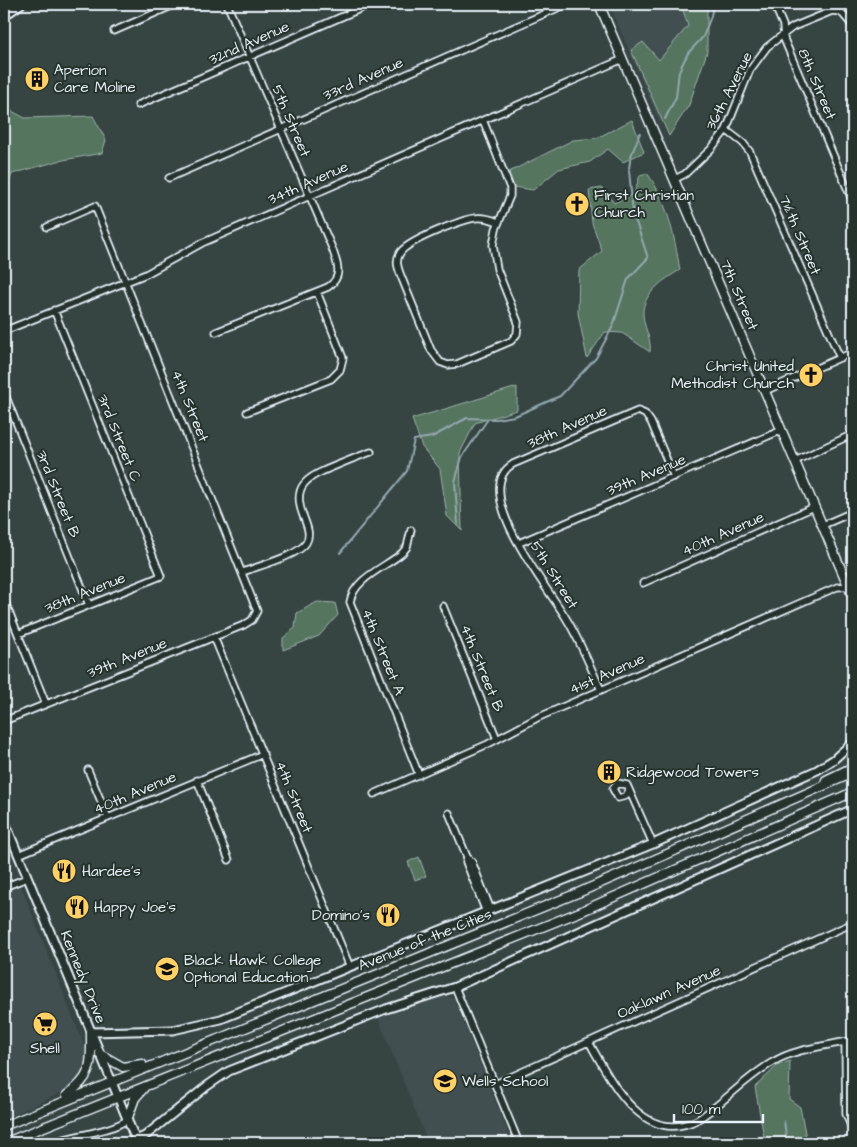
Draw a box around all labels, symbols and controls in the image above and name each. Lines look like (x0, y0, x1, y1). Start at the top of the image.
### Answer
street label: 32nd Avenue (205, 16, 293, 70)
street label: 8th Street (793, 45, 841, 123)
street label: 36th Avenue (700, 48, 758, 134)
street label: 33rd Avenue (319, 52, 407, 106)
place label: Aperion Care Moline (54, 60, 136, 98)
building icon: Aperion Care Moline (24, 66, 50, 92)
street label: 5th Street (266, 82, 316, 160)
street label: 34th Avenue (264, 156, 352, 210)
place label: First Christian Church (594, 185, 695, 223)
church icon: First Christian Church (564, 191, 590, 217)
street label: 7½th Street (774, 192, 826, 278)
street label: 7th Street (715, 256, 763, 334)
place label: Christ United Methodist Church (671, 356, 795, 394)
church icon: Christ United Methodist Church (798, 362, 824, 388)
street label: 4th Street (166, 367, 214, 445)
street label: 3rd Street C (92, 391, 146, 485)
street label: 38th Avenue (524, 400, 610, 454)
street label: 3rd Street B (31, 447, 85, 541)
street label: 39th Avenue (603, 449, 689, 501)
street label: 40th Avenue (679, 507, 767, 561)
street label: 5th Street (525, 537, 583, 613)
street label: 38th Avenue (41, 567, 129, 619)
street label: 4th Street A (356, 606, 410, 699)
street label: 4th Street B (455, 621, 509, 715)
street label: 39th Avenue (84, 632, 170, 684)
street label: 41st Avenue (566, 648, 648, 700)
street label: 4th Street (270, 758, 318, 836)
building icon: Ridgewood Towers (596, 759, 622, 785)
place label: Ridgewood Towers (626, 762, 760, 784)
street label: 40th Avenue (90, 766, 180, 820)
restaurant icon: Hardee's (51, 858, 77, 884)
place label: Hardee's (82, 861, 141, 882)
restaurant icon: Happy Joe's (64, 894, 90, 920)
place label: Happy Joe's (94, 897, 177, 919)
restaurant icon: Domino's (375, 902, 401, 928)
street label: Avenue of the Cities (355, 903, 495, 976)
place label: Domino's (312, 905, 370, 926)
street label: Kennedy Drive (54, 927, 111, 1027)
place label: Black Hawk College Optional Education (184, 950, 321, 988)
school or university icon: Black Hawk College Optional Education (154, 956, 180, 982)
street label: Oaklawn Avenue (614, 960, 724, 1024)
supermarket icon: Shell (32, 1011, 58, 1037)
place label: Shell (30, 1038, 60, 1059)
school or university icon: Wells School (432, 1068, 458, 1094)
place label: Wells School (462, 1071, 548, 1092)
scale bar (674, 1092, 763, 1124)
text: 100 m (682, 1099, 721, 1120)

